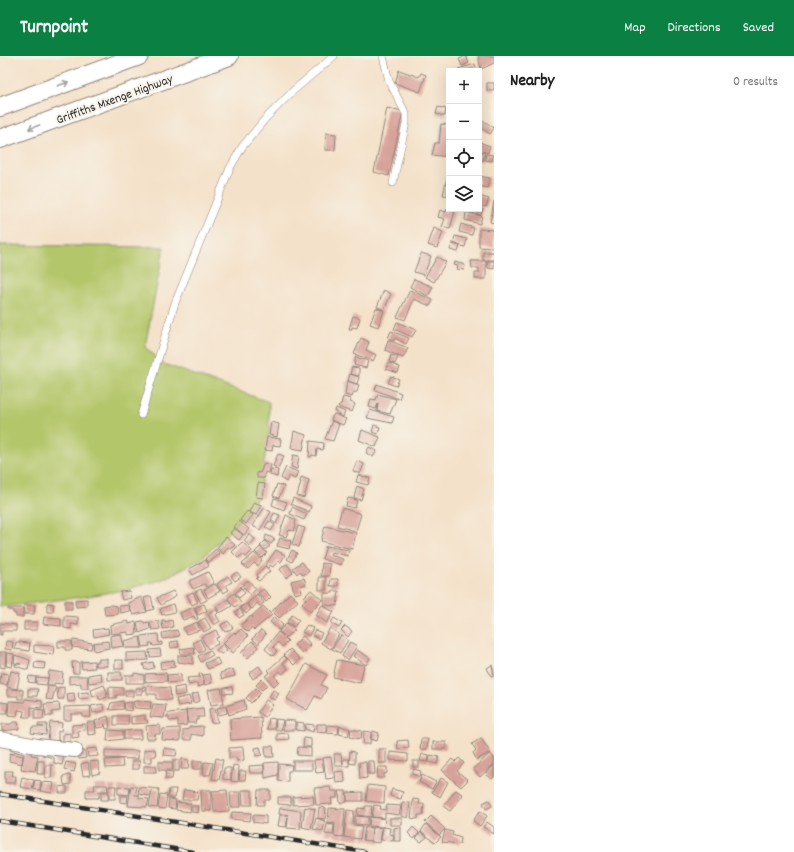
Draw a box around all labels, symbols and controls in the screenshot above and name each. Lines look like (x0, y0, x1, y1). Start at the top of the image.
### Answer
text: Turnpoint (20, 15, 88, 42)
text: Map (624, 18, 646, 38)
text: Directions (668, 18, 721, 38)
text: Saved (743, 18, 774, 38)
map controls (446, 68, 482, 212)
button: + (446, 68, 482, 104)
street label: Griffiths Mxenge Highway (54, 70, 176, 130)
text: Nearby (510, 70, 554, 94)
text: 0 results (733, 73, 778, 92)
one-way arrow (56, 80, 68, 88)
button: − (446, 104, 482, 140)
one-way arrow (29, 123, 41, 131)
button: locate (446, 140, 482, 176)
button: layers (446, 176, 482, 212)

